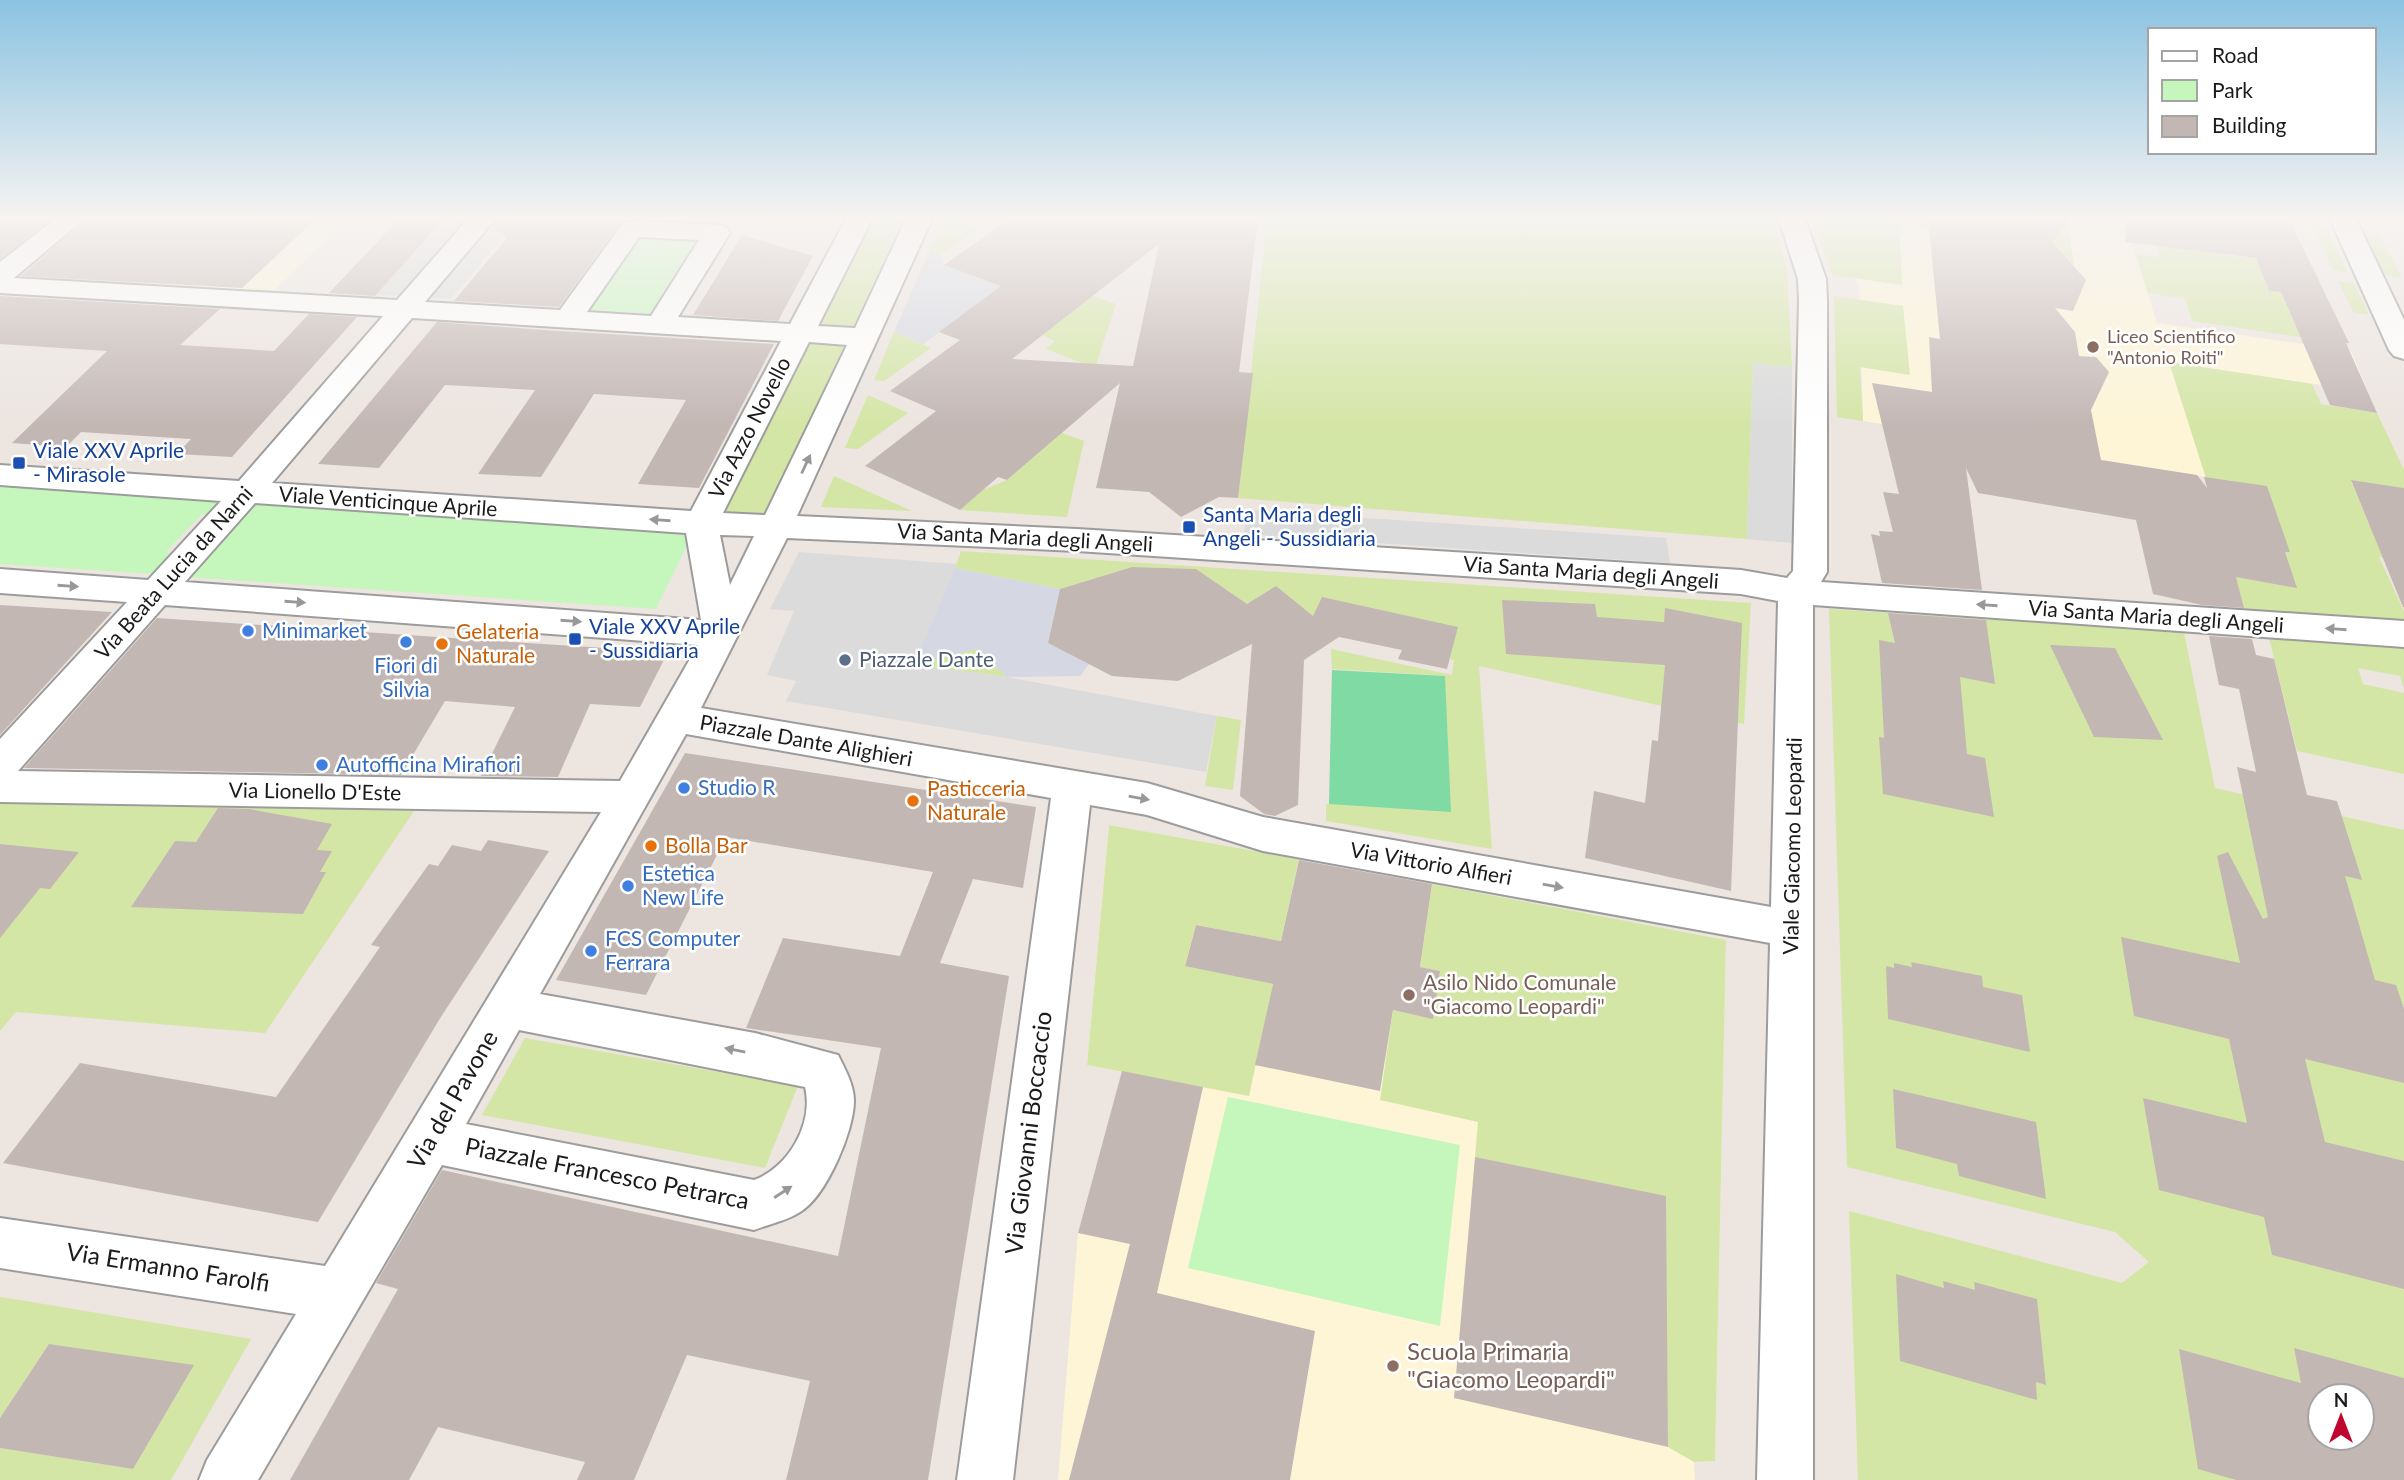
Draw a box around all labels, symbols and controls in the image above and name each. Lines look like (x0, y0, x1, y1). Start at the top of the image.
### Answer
legend (2148, 28, 2376, 154)
text: Road (2212, 42, 2259, 67)
text: Park (2212, 77, 2253, 102)
text: Building (2212, 112, 2287, 137)
place label: Liceo Scientifico "Antonio Roiti" (2107, 325, 2235, 368)
marker: Liceo Scientifico "Antonio Roiti" (2085, 339, 2101, 355)
street label: Via Azzo Novello (702, 352, 795, 502)
place label: Viale XXV Aprile - Mirasole (33, 437, 184, 486)
one-way arrow (800, 454, 811, 474)
marker: Viale XXV Aprile - Mirasole (11, 455, 27, 471)
street label: Via Beata Lucia da Narni (89, 480, 257, 664)
street label: Viale Venticinque Aprile (278, 480, 498, 521)
place label: Santa Maria degli Angeli - Sussidiaria (1203, 501, 1376, 550)
one-way arrow (648, 514, 670, 525)
street label: Via Santa Maria degli Angeli (897, 517, 1154, 556)
marker: Santa Maria degli Angeli - Sussidiaria (1181, 519, 1197, 535)
street label: Via Santa Maria degli Angeli (1463, 550, 1720, 593)
one-way arrow (57, 581, 79, 592)
street label: Via Santa Maria degli Angeli (2028, 594, 2285, 637)
one-way arrow (284, 597, 306, 608)
one-way arrow (1976, 599, 1998, 610)
place label: Viale XXV Aprile - Sussidiaria (589, 613, 740, 662)
one-way arrow (560, 616, 582, 627)
place label: Minimarket (262, 617, 368, 642)
place label: Gelateria Naturale (456, 618, 539, 667)
marker: Minimarket (240, 623, 256, 639)
one-way arrow (2325, 623, 2347, 634)
marker: Viale XXV Aprile - Sussidiaria (567, 631, 583, 647)
marker: Fiori di Silvia (398, 634, 414, 650)
marker: Gelateria Naturale (434, 636, 450, 652)
place label: Piazzale Dante (859, 646, 994, 671)
place label: Fiori di Silvia (374, 652, 438, 701)
marker: Piazzale Dante (837, 652, 853, 668)
street label: Piazzale Dante Alighieri (698, 709, 915, 771)
street label: Viale Giacomo Leopardi (1777, 737, 1806, 955)
place label: Autofficina Mirafiori (336, 751, 521, 776)
marker: Autofficina Mirafiori (314, 757, 330, 773)
place label: Studio R (698, 774, 776, 799)
place label: Pasticceria Naturale (927, 775, 1026, 824)
street label: Via Lionello D'Este (228, 776, 402, 805)
marker: Studio R (676, 780, 692, 796)
marker: Pasticceria Naturale (905, 793, 921, 809)
one-way arrow (1128, 793, 1150, 804)
place label: Bolla Bar (665, 832, 748, 857)
street label: Via Vittorio Alfieri (1348, 836, 1514, 889)
marker: Bolla Bar (643, 838, 659, 854)
place label: Estetica New Life (642, 860, 724, 909)
marker: Estetica New Life (620, 878, 636, 894)
one-way arrow (1542, 881, 1564, 892)
place label: FCS Computer Ferrara (605, 925, 741, 974)
marker: FCS Computer Ferrara (583, 943, 599, 959)
place label: Asilo Nido Comunale "Giacomo Leopardi" (1423, 969, 1616, 1018)
marker: Asilo Nido Comunale "Giacomo Leopardi" (1401, 987, 1417, 1003)
street label: Via Giovanni Boccaccio (998, 1009, 1057, 1256)
street label: Via del Pavone (400, 1025, 503, 1174)
one-way arrow (724, 1044, 746, 1055)
street label: Piazzale Francesco Petrarca (463, 1131, 752, 1214)
one-way arrow (773, 1185, 793, 1198)
street label: Via Ermanno Farolfi (64, 1236, 272, 1297)
place label: Scuola Primaria "Giacomo Leopardi" (1407, 1336, 1615, 1393)
marker: Scuola Primaria "Giacomo Leopardi" (1385, 1358, 1401, 1374)
north arrow (2306, 1382, 2376, 1452)
text: N (2334, 1388, 2348, 1411)

